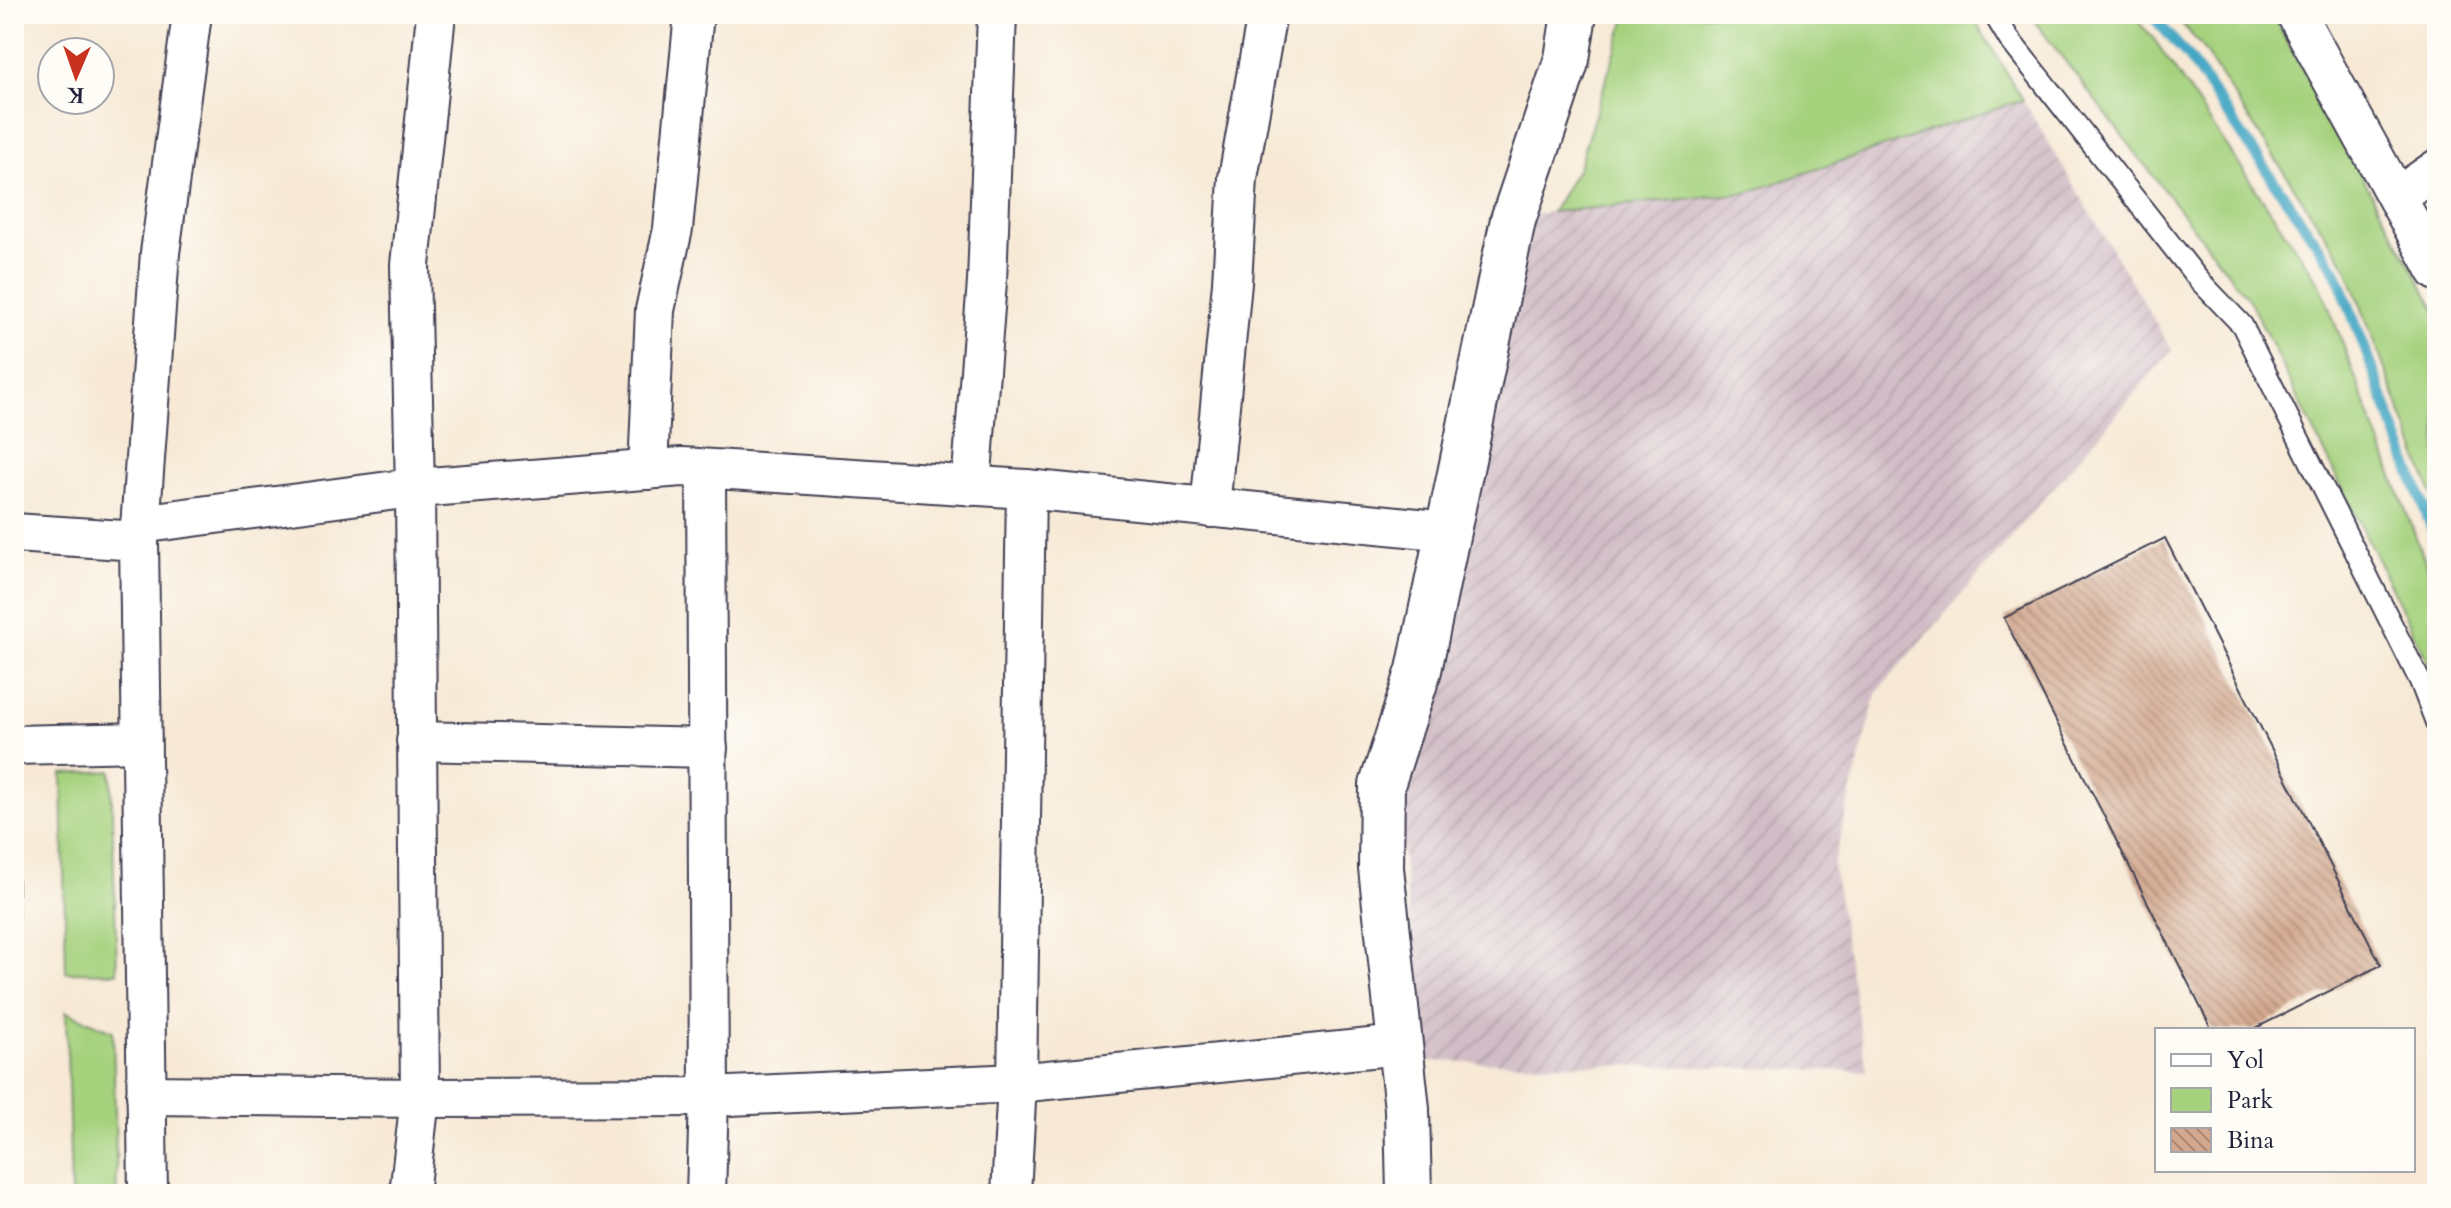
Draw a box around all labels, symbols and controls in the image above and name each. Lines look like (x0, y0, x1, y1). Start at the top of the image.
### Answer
north arrow (36, 36, 116, 116)
text: K (66, 80, 85, 110)
legend (2155, 1028, 2415, 1172)
text: Yol (2227, 1044, 2264, 1077)
text: Park (2227, 1084, 2273, 1117)
text: Bina (2227, 1124, 2275, 1157)

